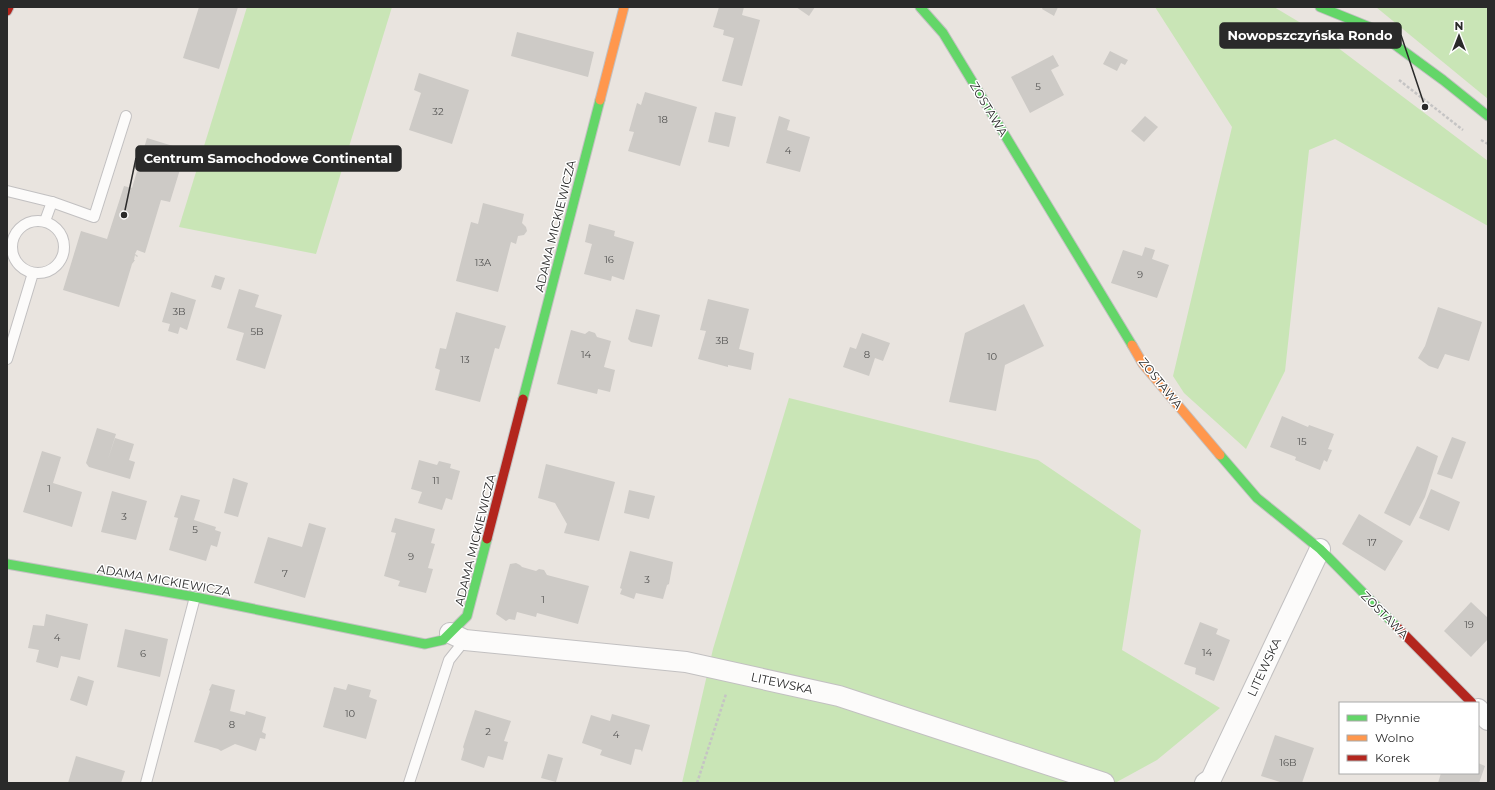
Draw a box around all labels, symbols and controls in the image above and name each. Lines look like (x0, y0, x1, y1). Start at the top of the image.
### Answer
north arrow (1439, 16, 1479, 56)
text: N (1455, 19, 1463, 33)
callout: Nowopszczyńska Rondo (1220, 23, 1401, 48)
text: Nowopszczyńska Rondo (1227, 27, 1393, 43)
street label: ZOSTAWA (967, 79, 1011, 139)
house number: 5 (1035, 80, 1041, 93)
house number: 32 (432, 105, 444, 118)
house number: 18 (658, 113, 668, 126)
house number: 4 (785, 144, 792, 157)
callout: Centrum Samochodowe Continental (136, 146, 401, 171)
text: Centrum Samochodowe Continental (144, 150, 392, 166)
street label: ADAMA MICKIEWICZA (531, 158, 579, 294)
house number: 16 (604, 253, 614, 266)
house number: 13A (475, 256, 492, 269)
house number: 9 (1137, 268, 1143, 281)
house number: 3B (172, 305, 186, 318)
house number: 5B (250, 325, 264, 338)
house number: 3B (715, 334, 729, 347)
house number: 14 (581, 348, 591, 361)
house number: 8 (864, 348, 870, 361)
house number: 10 (987, 350, 997, 363)
house number: 13 (460, 353, 470, 366)
street label: ZOSTAWA (1136, 355, 1186, 412)
house number: 15 (1297, 435, 1307, 448)
street label: ADAMA MICKIEWICZA (451, 472, 499, 608)
house number: 11 (432, 474, 440, 487)
house number: 1 (47, 482, 51, 495)
house number: 3 (121, 510, 127, 523)
house number: 5 (192, 523, 198, 536)
house number: 17 (1367, 536, 1377, 549)
house number: 9 (408, 550, 414, 563)
street label: ADAMA MICKIEWICZA (96, 561, 232, 599)
house number: 7 (282, 567, 288, 580)
house number: 3 (644, 573, 650, 586)
street label: ZOSTAWA (1358, 588, 1412, 642)
house number: 1 (541, 593, 545, 606)
house number: 19 (1464, 618, 1474, 631)
house number: 4 (54, 631, 61, 644)
street label: LITEWSKA (1244, 635, 1284, 699)
house number: 14 (1202, 646, 1212, 659)
house number: 6 (140, 647, 146, 660)
street label: LITEWSKA (750, 669, 815, 697)
legend (1339, 702, 1479, 774)
house number: 10 (345, 707, 355, 720)
text: Płynnie (1375, 710, 1420, 725)
house number: 8 (229, 718, 235, 731)
house number: 2 (485, 725, 491, 738)
house number: 4 (613, 728, 620, 741)
text: Wolno (1375, 730, 1414, 745)
text: Korek (1375, 750, 1411, 765)
house number: 16B (1279, 756, 1297, 769)

